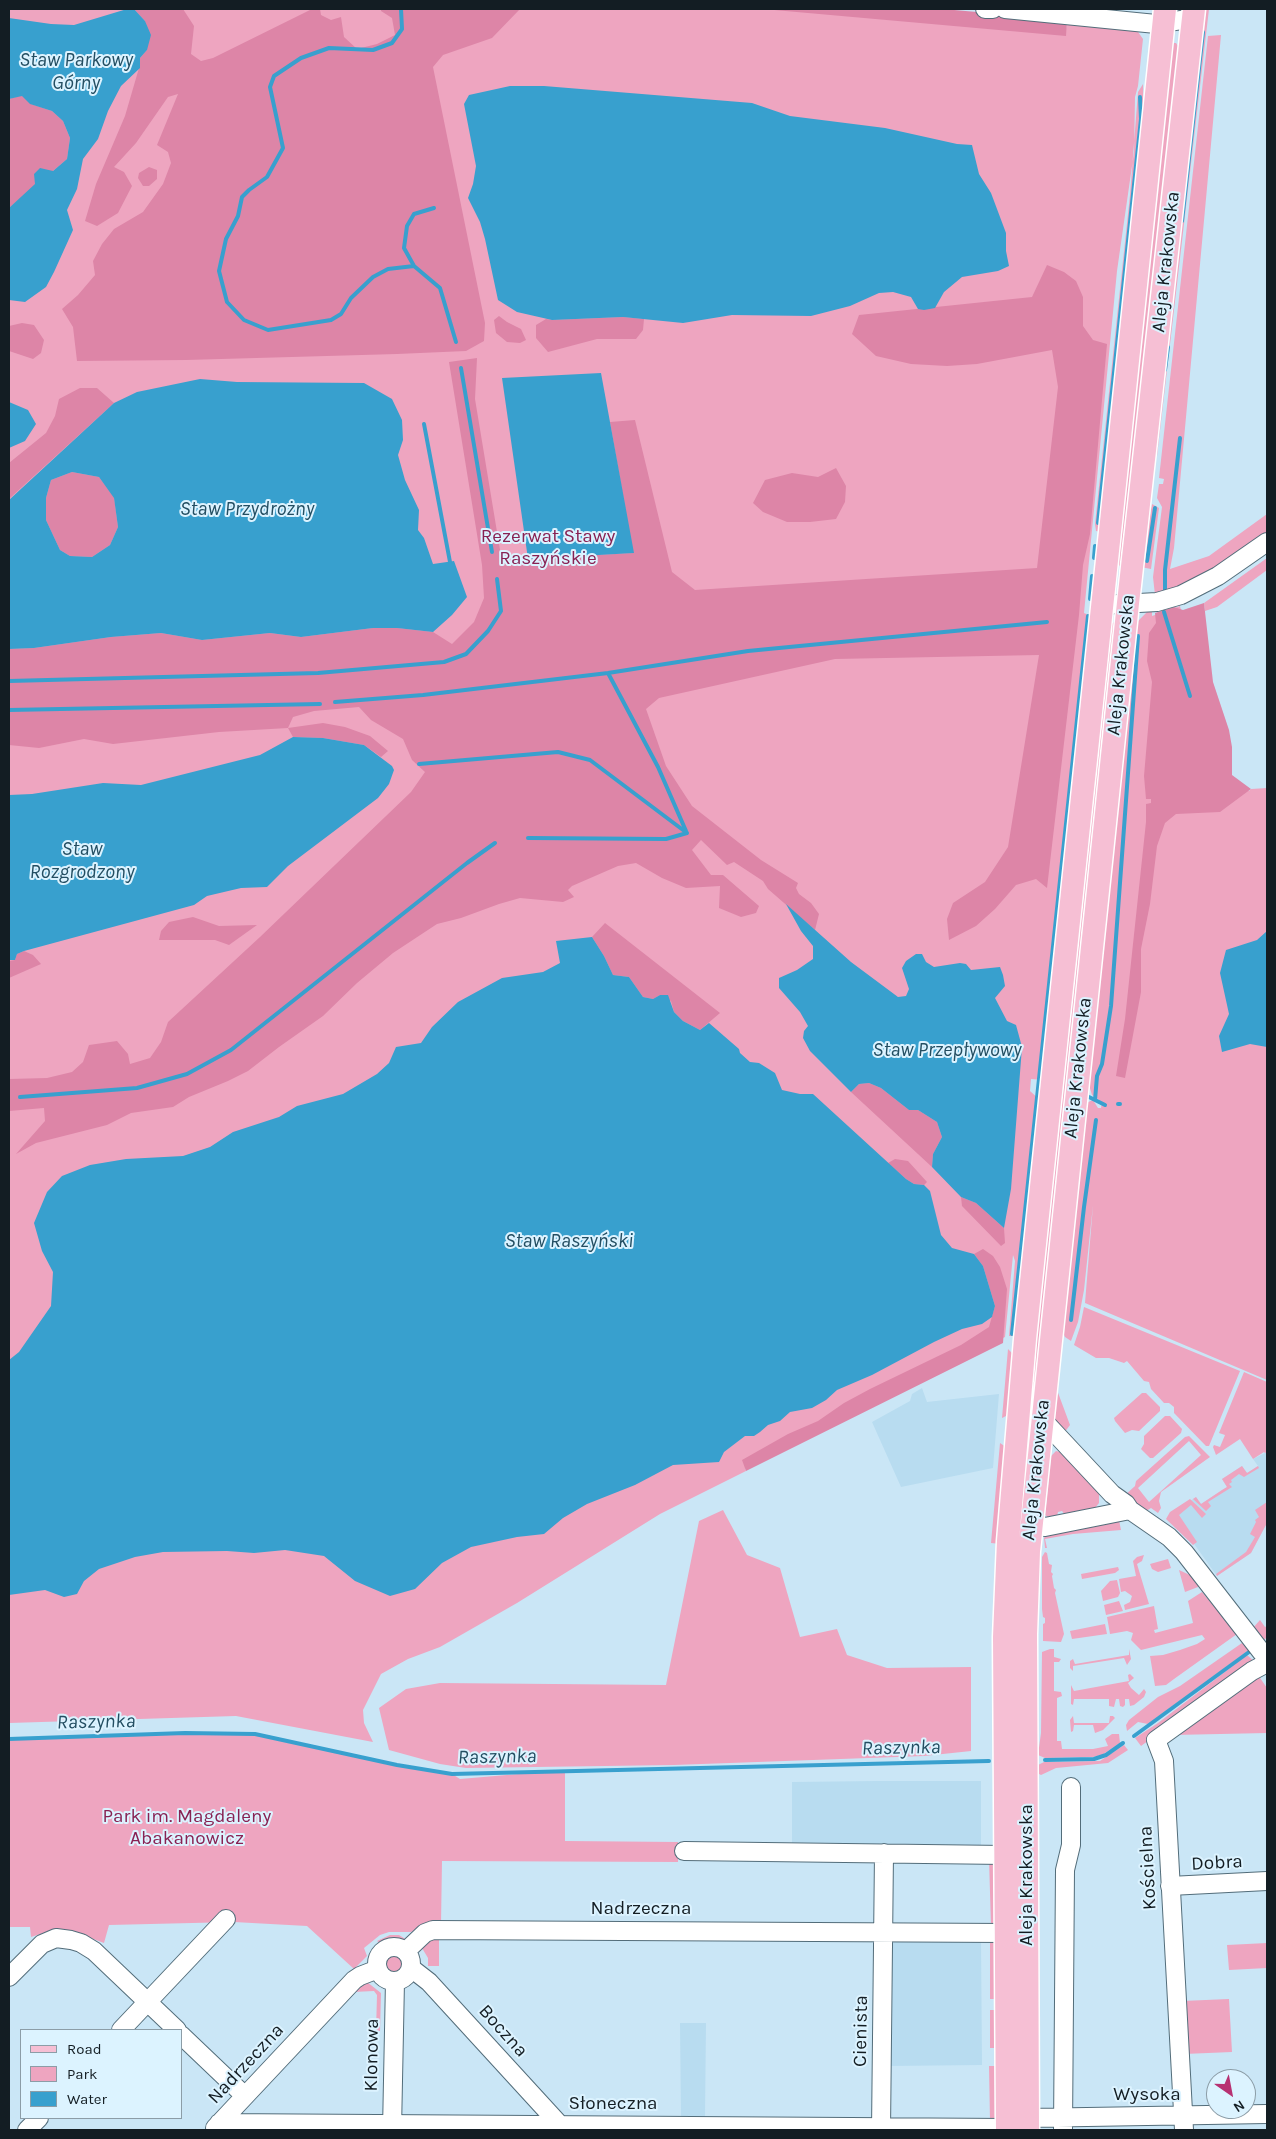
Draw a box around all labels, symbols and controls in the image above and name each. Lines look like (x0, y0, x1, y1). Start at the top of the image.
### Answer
water label: Staw Parkowy Górny (19, 48, 133, 95)
street label: Aleja Krakowska (1147, 190, 1185, 334)
water label: Staw Przydrożny (180, 497, 314, 521)
park label: Rezerwat Stawy Raszyńskie (481, 526, 615, 570)
street label: Aleja Krakowska (1102, 593, 1140, 737)
water label: Staw Rozgrodzony (30, 837, 134, 884)
street label: Aleja Krakowska (1059, 996, 1097, 1140)
water label: Staw Przepływowy (873, 1038, 1021, 1062)
water label: Staw Raszyński (505, 1229, 633, 1253)
street label: Aleja Krakowska (1017, 1398, 1055, 1542)
water label: Raszynka (56, 1709, 136, 1735)
water label: Raszynka (861, 1735, 941, 1761)
water label: Raszynka (457, 1744, 537, 1770)
street label: Aleja Krakowska (1016, 1804, 1038, 1946)
park label: Park im. Magdaleny Abakanowicz (103, 1806, 271, 1850)
street label: Kościelna (1134, 1825, 1162, 1911)
street label: Dobra (1191, 1850, 1243, 1876)
street label: Nadrzeczna (590, 1898, 692, 1920)
street label: Cienista (849, 1995, 873, 2067)
street label: Boczna (473, 2000, 533, 2062)
street label: Klonowa (360, 2018, 384, 2092)
street label: Nadrzeczna (203, 2019, 289, 2109)
legend (20, 2029, 182, 2119)
text: Road (67, 2040, 102, 2058)
text: Park (67, 2065, 97, 2083)
north arrow (1206, 2069, 1256, 2119)
street label: Wysoka (1113, 2084, 1181, 2106)
text: Water (67, 2090, 107, 2108)
street label: Słoneczna (568, 2093, 658, 2115)
text: N (1230, 2096, 1248, 2116)

